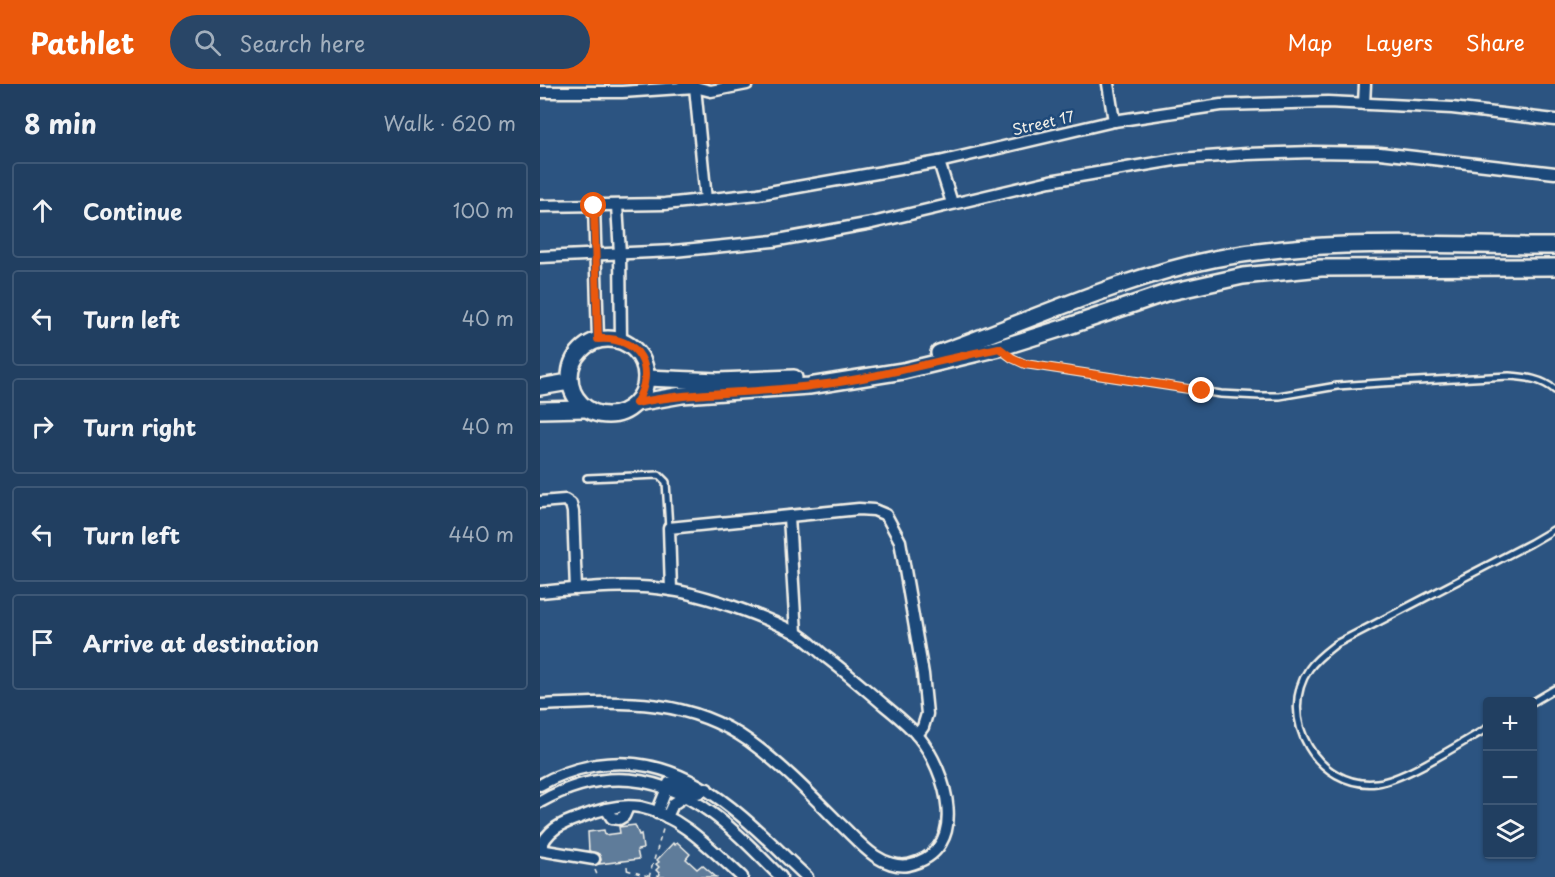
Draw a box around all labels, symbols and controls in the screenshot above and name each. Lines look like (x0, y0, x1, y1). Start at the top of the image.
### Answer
search box (170, 15, 590, 69)
text: Pathlet (30, 21, 134, 64)
icon: search (191, 26, 224, 59)
text: Search here (239, 26, 365, 59)
text: Map (1288, 26, 1332, 58)
text: Layers (1365, 26, 1433, 58)
text: Share (1466, 26, 1525, 58)
text: 8 min (24, 104, 97, 143)
street label: Street 17 (1010, 104, 1076, 140)
text: Walk · 620 m (384, 108, 516, 138)
route start (580, 192, 606, 218)
icon: ahead (26, 194, 59, 227)
text: Continue (83, 194, 182, 227)
text: 100 m (453, 195, 514, 225)
icon: left (26, 302, 59, 335)
text: Turn left (83, 302, 180, 335)
text: 40 m (462, 303, 514, 333)
route end (1188, 377, 1214, 403)
icon: right (26, 410, 59, 443)
text: Turn right (83, 410, 196, 443)
text: 40 m (462, 411, 514, 441)
icon: left (26, 518, 59, 551)
text: Turn left (83, 518, 180, 551)
text: 440 m (449, 519, 514, 549)
icon: arrive (26, 626, 59, 659)
text: Arrive at destination (83, 626, 319, 659)
map controls (1483, 697, 1537, 859)
button: + (1483, 697, 1537, 751)
button: − (1483, 751, 1537, 805)
button: layers (1483, 805, 1537, 859)

